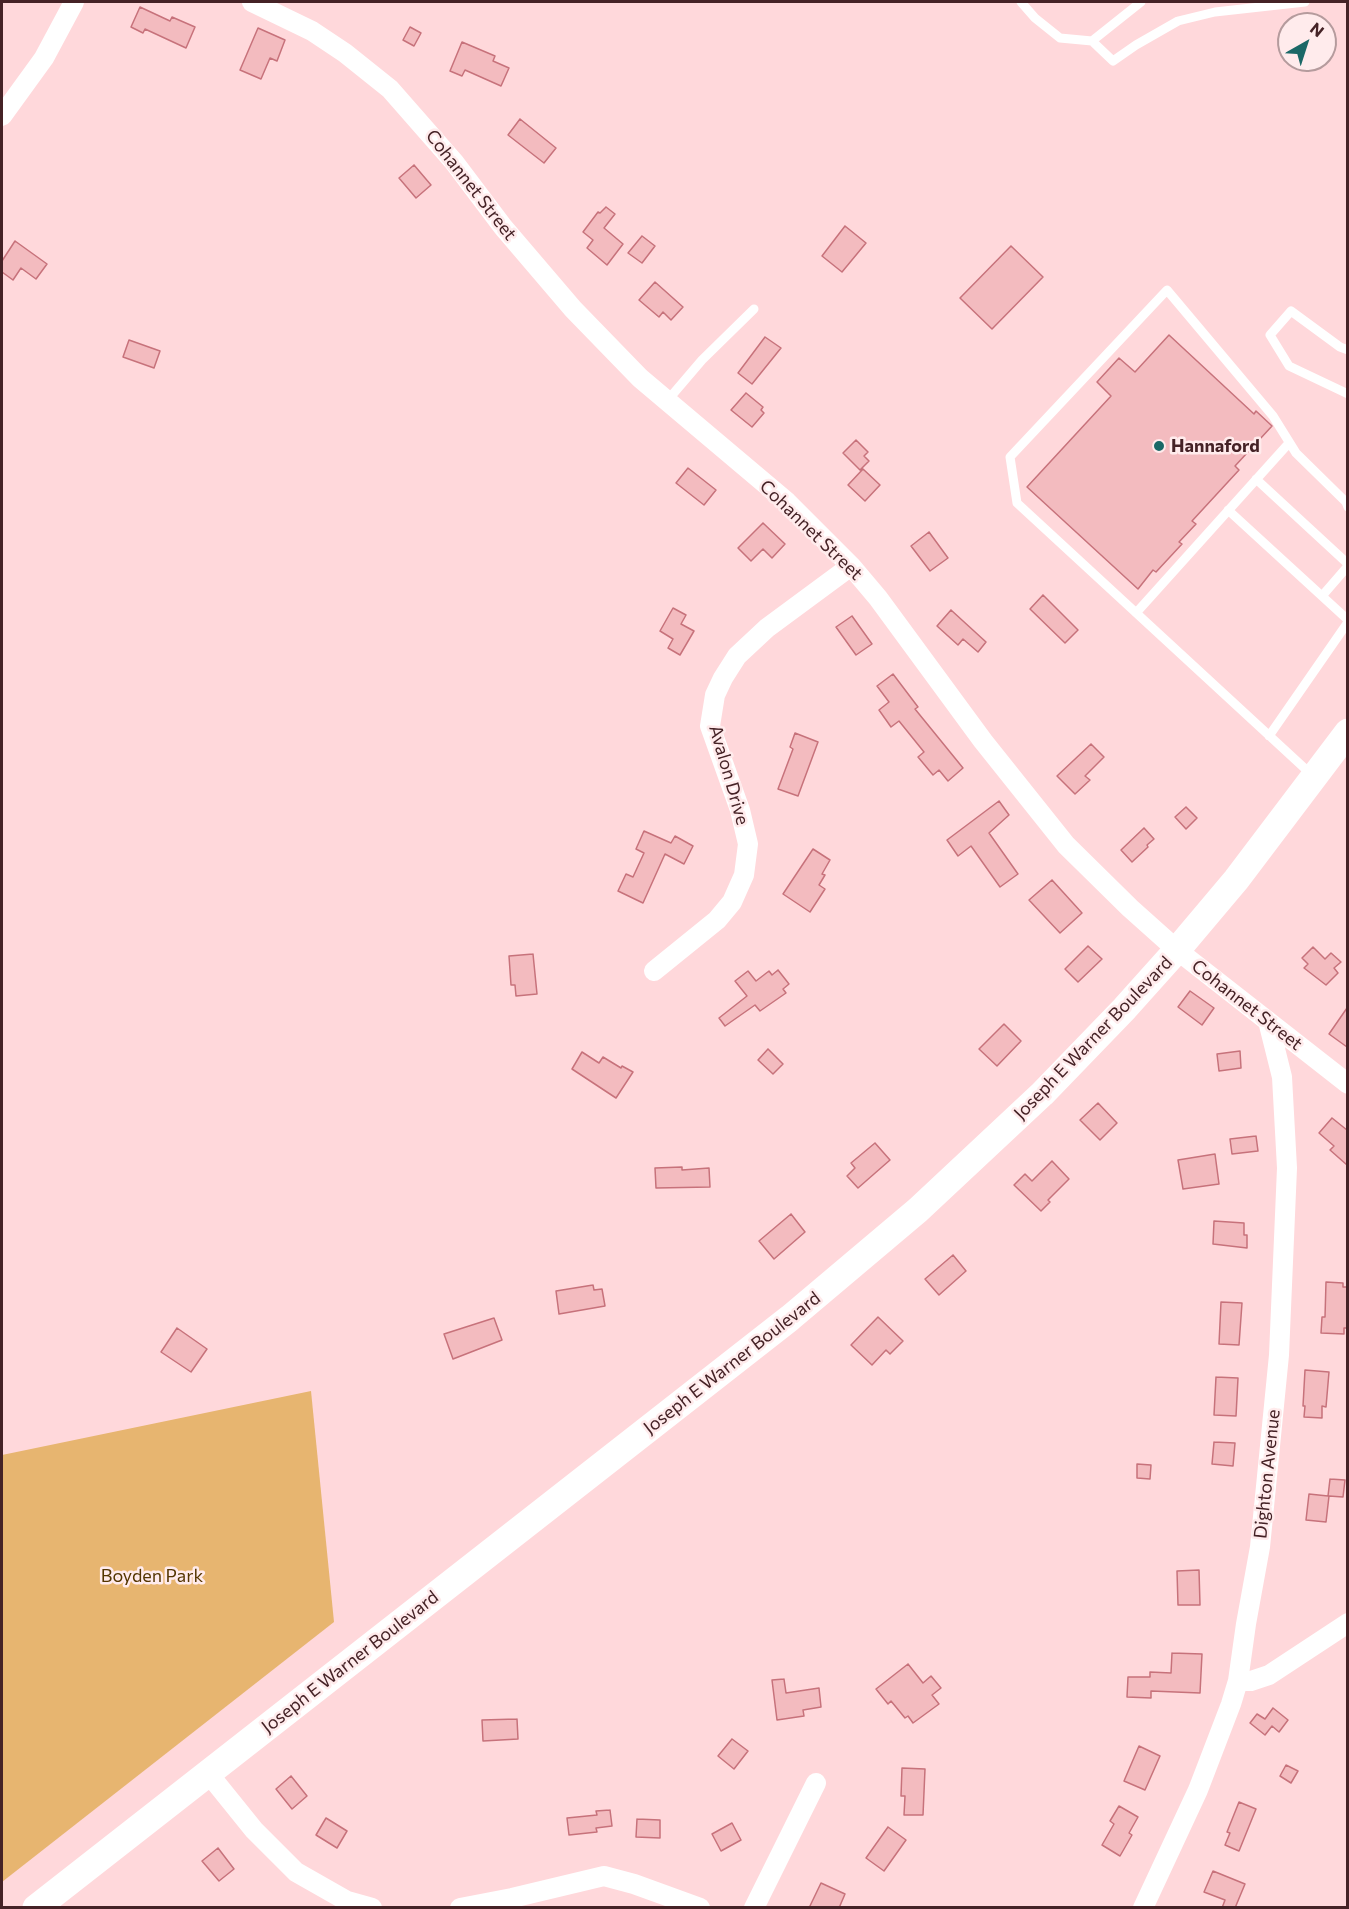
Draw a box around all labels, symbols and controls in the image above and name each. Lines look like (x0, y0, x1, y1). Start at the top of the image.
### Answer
north arrow (1277, 12, 1337, 72)
text: N (1307, 18, 1328, 40)
street label: Cohannet Street (421, 125, 521, 245)
place label: Hannaford (1171, 435, 1260, 457)
marker: Hannaford (1152, 439, 1166, 453)
street label: Cohannet Street (755, 476, 867, 584)
street label: Avalon Drive (704, 723, 754, 827)
street label: Joseph E Warner Boulevard (1009, 952, 1177, 1124)
street label: Cohannet Street (1187, 955, 1307, 1055)
street label: Joseph E Warner Boulevard (639, 1287, 825, 1439)
street label: Dighton Avenue (1249, 1408, 1285, 1540)
park label: Boyden Park (101, 1565, 203, 1587)
street label: Joseph E Warner Boulevard (257, 1586, 443, 1738)

